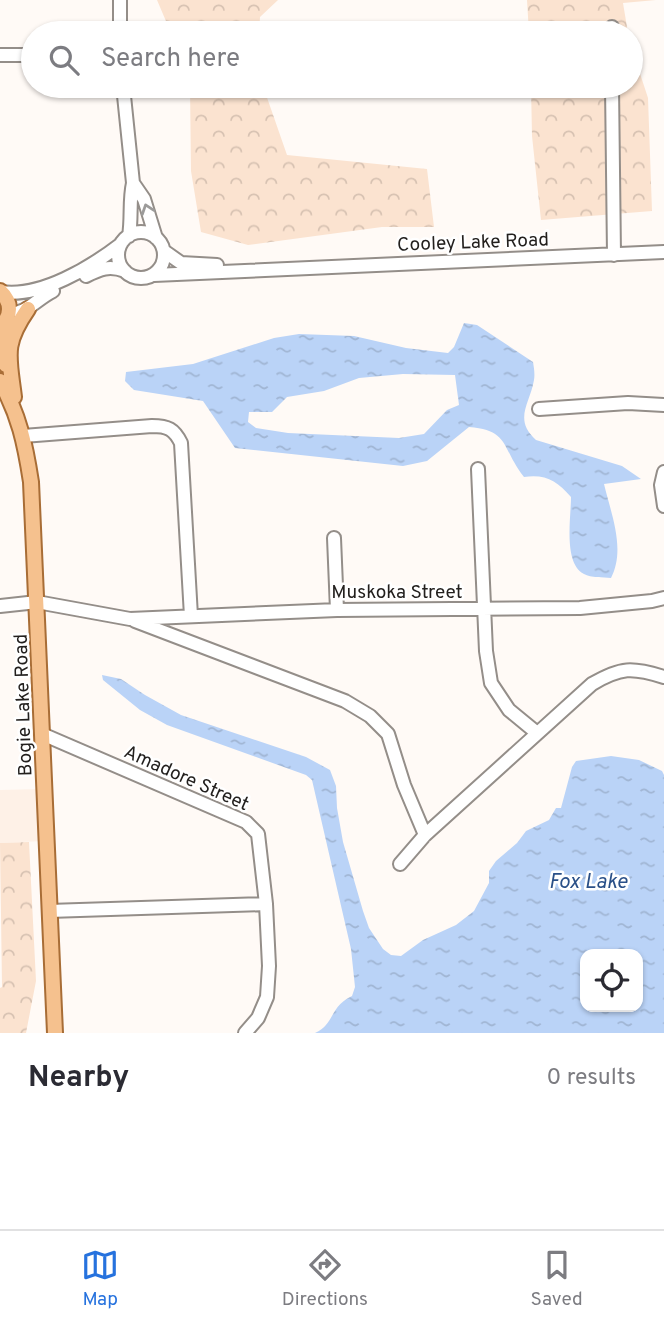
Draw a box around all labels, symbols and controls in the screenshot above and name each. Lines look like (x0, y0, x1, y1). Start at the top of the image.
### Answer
search box (21, 21, 643, 98)
icon: search (45, 41, 83, 79)
text: Search here (101, 43, 240, 76)
one-way arrow (141, 204, 155, 216)
street label: Cooley Lake Road (397, 228, 549, 258)
street label: Muskoka Street (331, 581, 463, 605)
street label: Bogie Lake Road (10, 633, 38, 777)
street label: Amadore Street (120, 741, 252, 817)
water label: Fox Lake (549, 869, 628, 896)
map controls (580, 949, 643, 1012)
button: locate (580, 949, 643, 1012)
text: Nearby (28, 1060, 129, 1097)
text: 0 results (547, 1064, 636, 1093)
tab: Map (81, 1246, 119, 1312)
tab: Directions (282, 1246, 368, 1312)
tab: Saved (531, 1246, 583, 1312)

